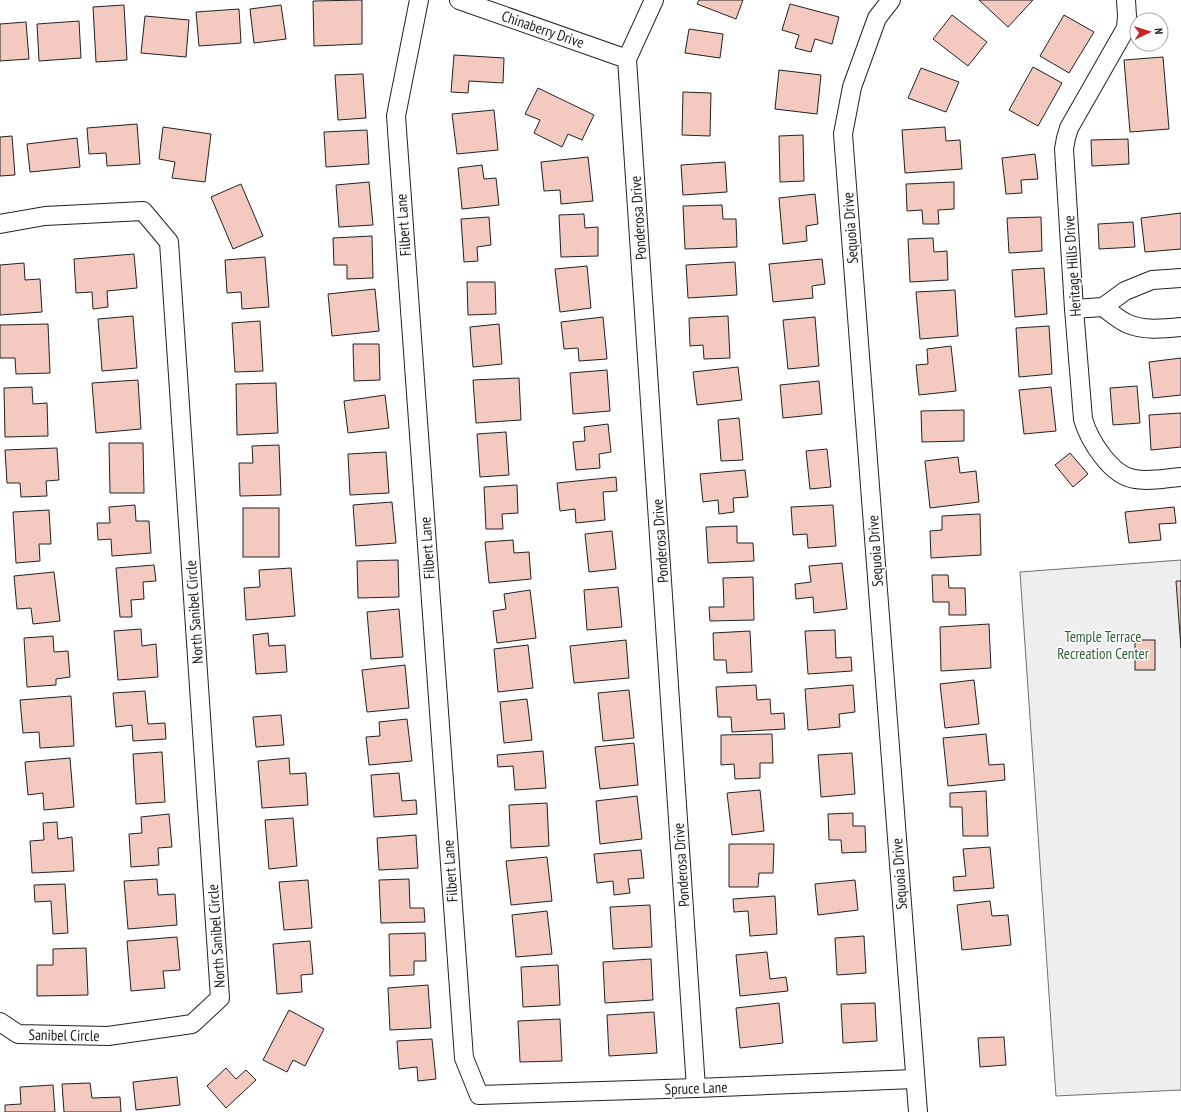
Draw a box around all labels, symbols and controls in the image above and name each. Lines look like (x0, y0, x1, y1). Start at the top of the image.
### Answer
street label: Chinaberry Drive (499, 6, 587, 52)
north arrow (1129, 12, 1169, 52)
text: N (1152, 28, 1166, 35)
street label: Ponderosa Drive (626, 175, 650, 261)
street label: Sequoia Drive (838, 192, 862, 264)
street label: Filbert Lane (391, 193, 415, 257)
street label: Heritage Hills Drive (1059, 215, 1085, 317)
street label: Ponderosa Drive (648, 498, 672, 584)
street label: Sequoia Drive (863, 515, 887, 587)
street label: Filbert Lane (415, 516, 439, 580)
street label: North Sanibel Circle (181, 560, 207, 664)
park label: Temple Terrace Recreation Center (1057, 627, 1150, 663)
street label: Ponderosa Drive (669, 822, 693, 908)
street label: Sequoia Drive (887, 838, 911, 910)
street label: Filbert Lane (438, 839, 462, 903)
street label: North Sanibel Circle (203, 884, 229, 988)
street label: Sanibel Circle (28, 1025, 100, 1045)
street label: Spruce Lane (664, 1077, 728, 1099)

